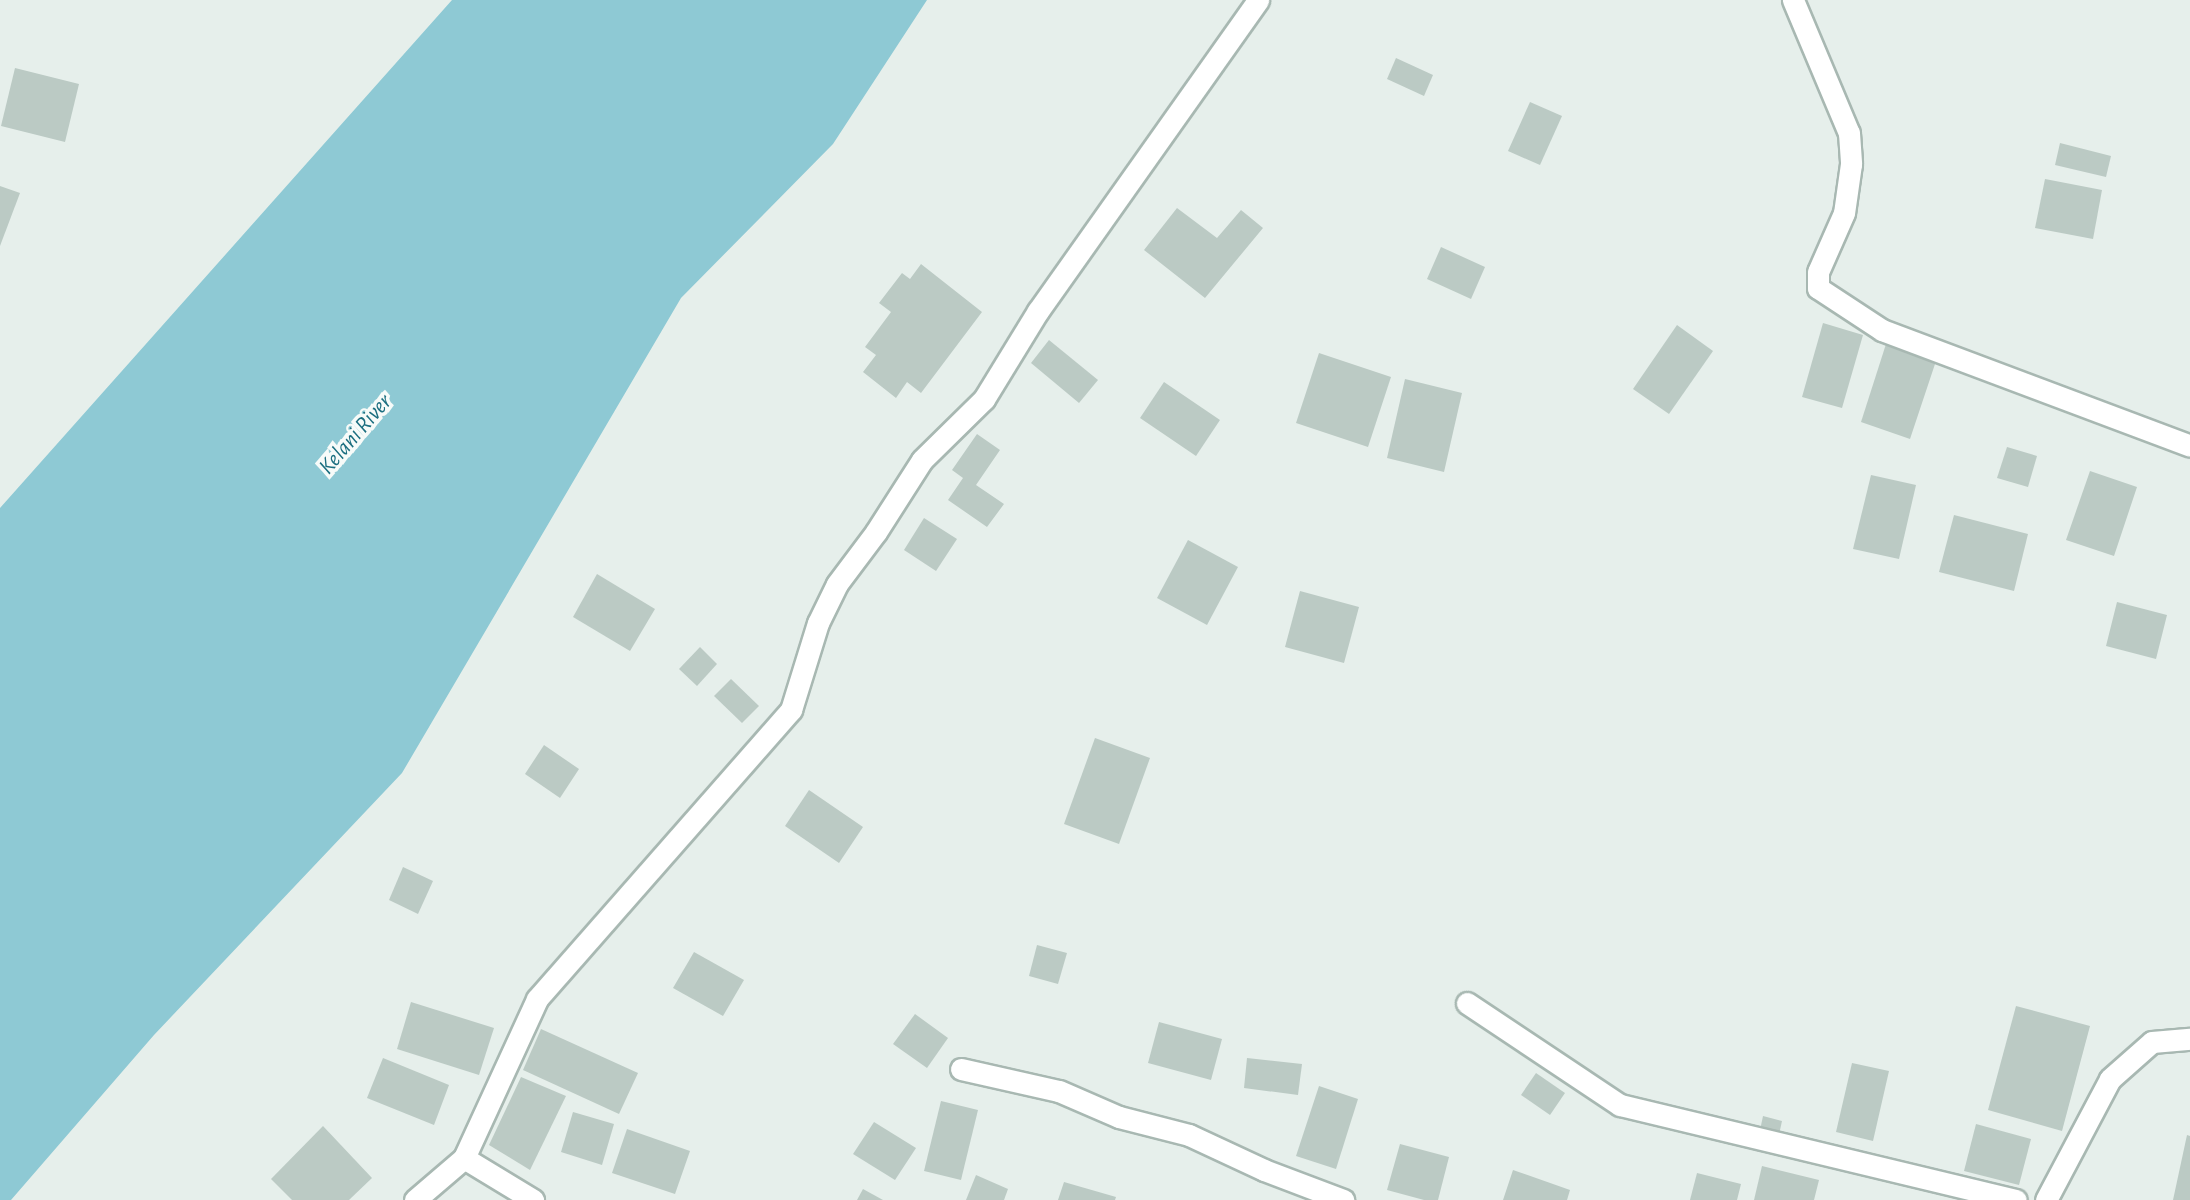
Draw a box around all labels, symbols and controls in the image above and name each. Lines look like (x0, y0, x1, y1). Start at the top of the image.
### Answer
water label: Kelani River (314, 389, 398, 481)

